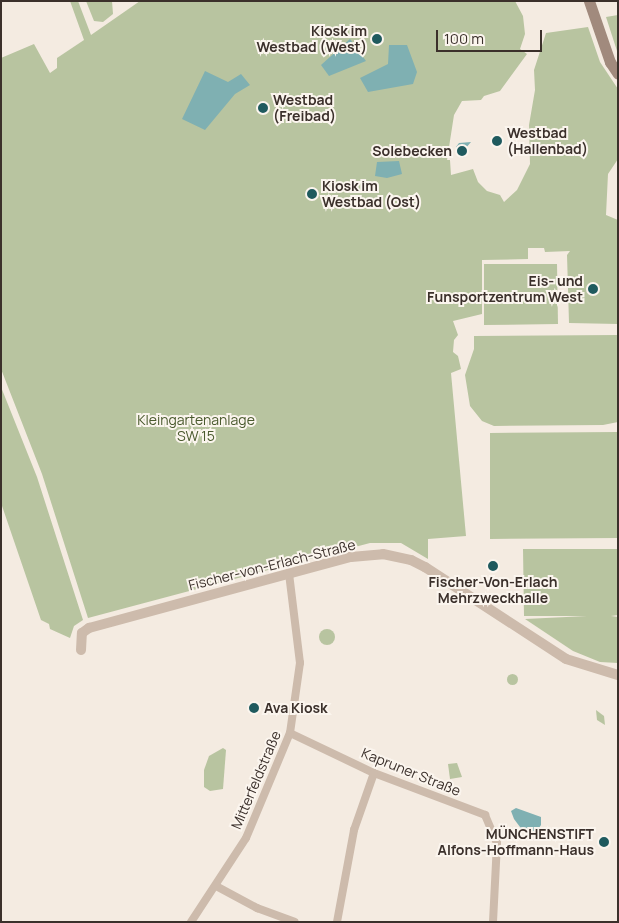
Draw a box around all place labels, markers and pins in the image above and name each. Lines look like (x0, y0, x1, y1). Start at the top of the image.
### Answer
place label: Kiosk im Westbad (West) (256, 23, 367, 56)
marker: Kiosk im Westbad (West) (371, 33, 383, 45)
place label: Westbad (Freibad) (273, 92, 336, 124)
marker: Westbad (Freibad) (257, 102, 269, 114)
place label: Westbad (Hallenbad) (507, 125, 588, 158)
marker: Westbad (Hallenbad) (491, 135, 503, 147)
place label: Solebecken (372, 143, 452, 159)
marker: Solebecken (456, 145, 468, 157)
place label: Kiosk im Westbad (Ost) (322, 178, 421, 210)
marker: Kiosk im Westbad (Ost) (306, 188, 318, 200)
place label: Eis- und Funsportzentrum West (427, 273, 583, 306)
marker: Eis- und Funsportzentrum West (587, 283, 599, 295)
marker: Fischer-Von-Erlach Mehrzweckhalle (487, 560, 499, 572)
place label: Fischer-Von-Erlach Mehrzweckhalle (429, 574, 557, 606)
place label: Ava Kiosk (264, 700, 328, 716)
marker: Ava Kiosk (248, 702, 260, 714)
place label: MÜNCHENSTIFT Alfons-Hoffmann-Haus (438, 826, 594, 859)
marker: MÜNCHENSTIFT Alfons-Hoffmann-Haus (598, 836, 610, 848)

